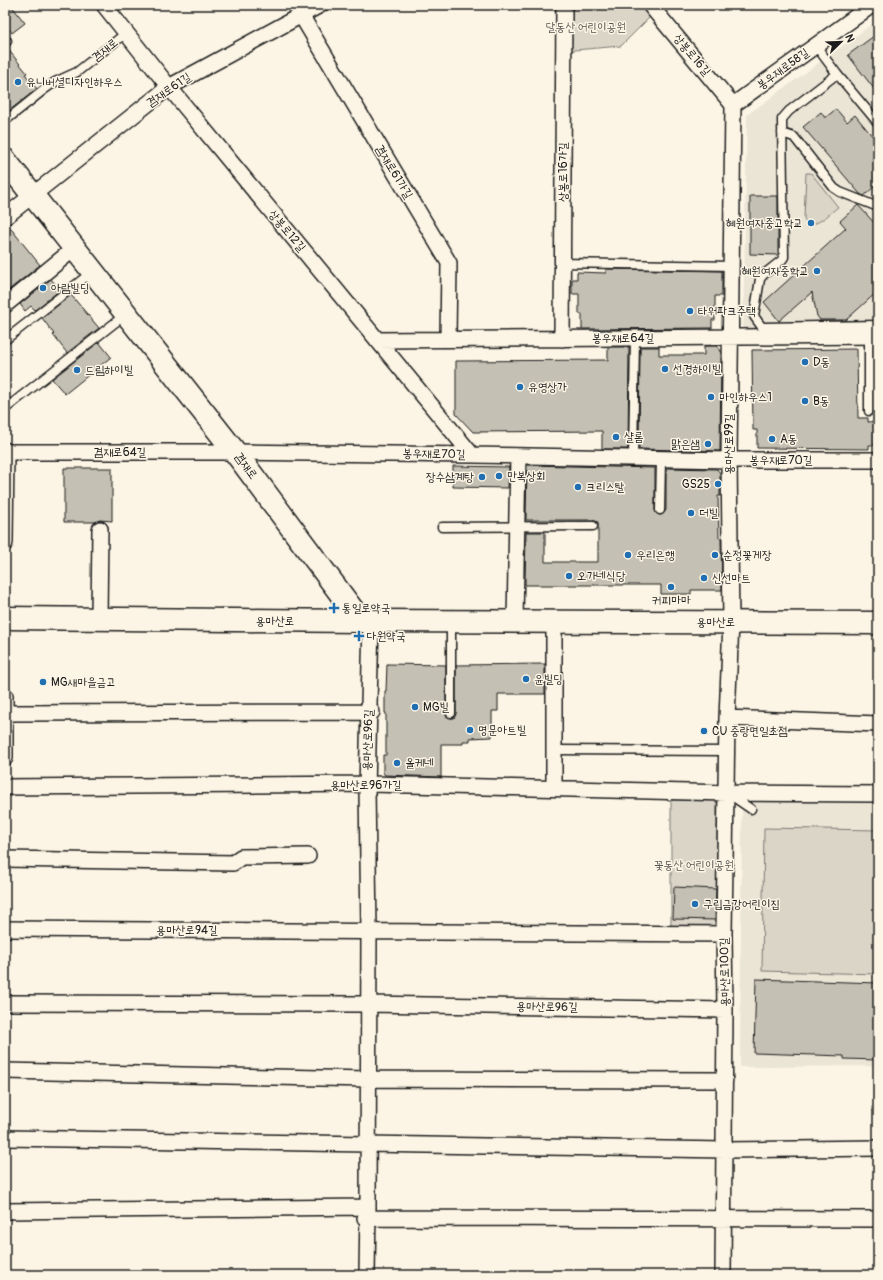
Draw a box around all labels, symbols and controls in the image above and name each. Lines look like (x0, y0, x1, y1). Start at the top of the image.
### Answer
park label: 달동산 어린이공원 (546, 20, 626, 35)
north arrow (821, 22, 861, 62)
street label: 상봉로16길 (670, 31, 714, 79)
text: N (842, 32, 857, 45)
street label: 겸재로 (89, 35, 121, 65)
street label: 봉우재로58길 (754, 45, 812, 93)
street label: 겸재로61길 (144, 70, 194, 110)
place label: 유니버셜디자인하우스 (26, 75, 123, 90)
marker: 유니버셜디자인하우스 (13, 77, 23, 87)
street label: 겸재로61가길 (372, 142, 416, 202)
street label: 상봉로16가길 (556, 142, 571, 202)
street label: 상봉로12길 (265, 207, 309, 255)
place label: 혜원여자중고학교 (726, 216, 803, 231)
marker: 혜원여자중고학교 (806, 218, 816, 228)
place label: 혜원여자중학교 (741, 264, 809, 279)
marker: 혜원여자중학교 (812, 266, 822, 276)
place label: 아람빌딩 (51, 281, 90, 296)
marker: 아람빌딩 (38, 283, 48, 293)
place label: 타워파크주택 (698, 304, 756, 319)
marker: 타워파크주택 (685, 306, 695, 316)
street label: 봉우재로64길 (592, 331, 654, 346)
place label: D동 (813, 355, 830, 370)
marker: D동 (800, 357, 810, 367)
place label: 선경하이빌 (673, 362, 722, 377)
place label: 드림하이빌 (85, 363, 134, 378)
marker: 선경하이빌 (660, 364, 670, 374)
marker: 드림하이빌 (72, 365, 82, 375)
place label: 유영상가 (528, 380, 567, 395)
marker: 유영상가 (515, 382, 525, 392)
place label: 마인하우스1 (719, 390, 772, 405)
marker: 마인하우스1 (706, 392, 716, 402)
place label: B동 (813, 394, 829, 409)
marker: B동 (800, 396, 810, 406)
street label: 용마산로99길 (722, 413, 737, 474)
place label: 샬롬 (624, 430, 644, 445)
marker: 샬롬 (611, 432, 621, 442)
place label: A동 (780, 432, 797, 447)
marker: A동 (767, 434, 777, 444)
place label: 맑은샘 (671, 437, 700, 452)
marker: 맑은샘 (703, 439, 713, 449)
street label: 겸재로64길 (94, 445, 147, 460)
street label: 봉우재로70길 (402, 446, 466, 462)
street label: 겸재로 (231, 450, 261, 482)
street label: 봉우재로70길 (750, 453, 813, 468)
place label: 만복상회 (507, 469, 546, 484)
place label: 장수삼계탕 (426, 470, 474, 485)
marker: 만복상회 (494, 471, 504, 481)
marker: 장수삼계탕 (477, 472, 487, 482)
place label: GS25 (682, 477, 710, 492)
marker: GS25 (713, 479, 723, 489)
place label: 크리스탈 (586, 480, 625, 495)
marker: 크리스탈 (573, 482, 583, 492)
place label: 더빌 (699, 506, 719, 521)
marker: 더빌 (686, 508, 696, 518)
place label: 우리은행 (636, 548, 675, 563)
place label: 순정꽃게장 (723, 548, 772, 563)
marker: 우리은행 (623, 550, 633, 560)
marker: 순정꽃게장 (710, 550, 720, 560)
place label: 오가네식당 (577, 569, 626, 584)
marker: 오가네식당 (564, 571, 574, 581)
place label: 신선마트 (712, 571, 751, 586)
marker: 신선마트 (699, 573, 709, 583)
marker: 커피마마 (666, 582, 676, 592)
place label: 커피마마 (652, 593, 691, 608)
place label: 통일로약국 (342, 601, 390, 616)
marker: 통일로약국 (329, 603, 339, 613)
street label: 용마산로 (256, 614, 294, 629)
street label: 용마산로 (697, 615, 735, 630)
place label: 다원약국 (367, 629, 406, 644)
marker: 다원약국 (354, 631, 364, 641)
place label: 윤빌딩 (534, 672, 563, 687)
marker: 윤빌딩 (521, 674, 531, 684)
place label: MG새마을금고 (51, 675, 116, 690)
marker: MG새마을금고 (38, 677, 48, 687)
place label: MG빌 (423, 700, 450, 715)
marker: MG빌 (410, 702, 420, 712)
street label: 용마산로96길 (359, 709, 377, 771)
place label: 명문아트빌 (478, 723, 527, 738)
place label: CU 중랑면일초점 (712, 724, 788, 739)
marker: 명문아트빌 (465, 725, 475, 735)
marker: CU 중랑면일초점 (699, 726, 709, 736)
place label: 올케네 (405, 756, 434, 771)
marker: 올케네 (392, 758, 402, 768)
street label: 용마산로96가길 (330, 778, 402, 793)
park label: 꽃동산 어린이공원 (654, 858, 734, 873)
place label: 구립금강어린이집 (703, 897, 780, 912)
marker: 구립금강어린이집 (690, 899, 700, 909)
street label: 용마산로94길 (156, 923, 218, 938)
street label: 용마산로100길 (717, 937, 733, 1007)
street label: 용마산로96길 (516, 999, 578, 1015)

